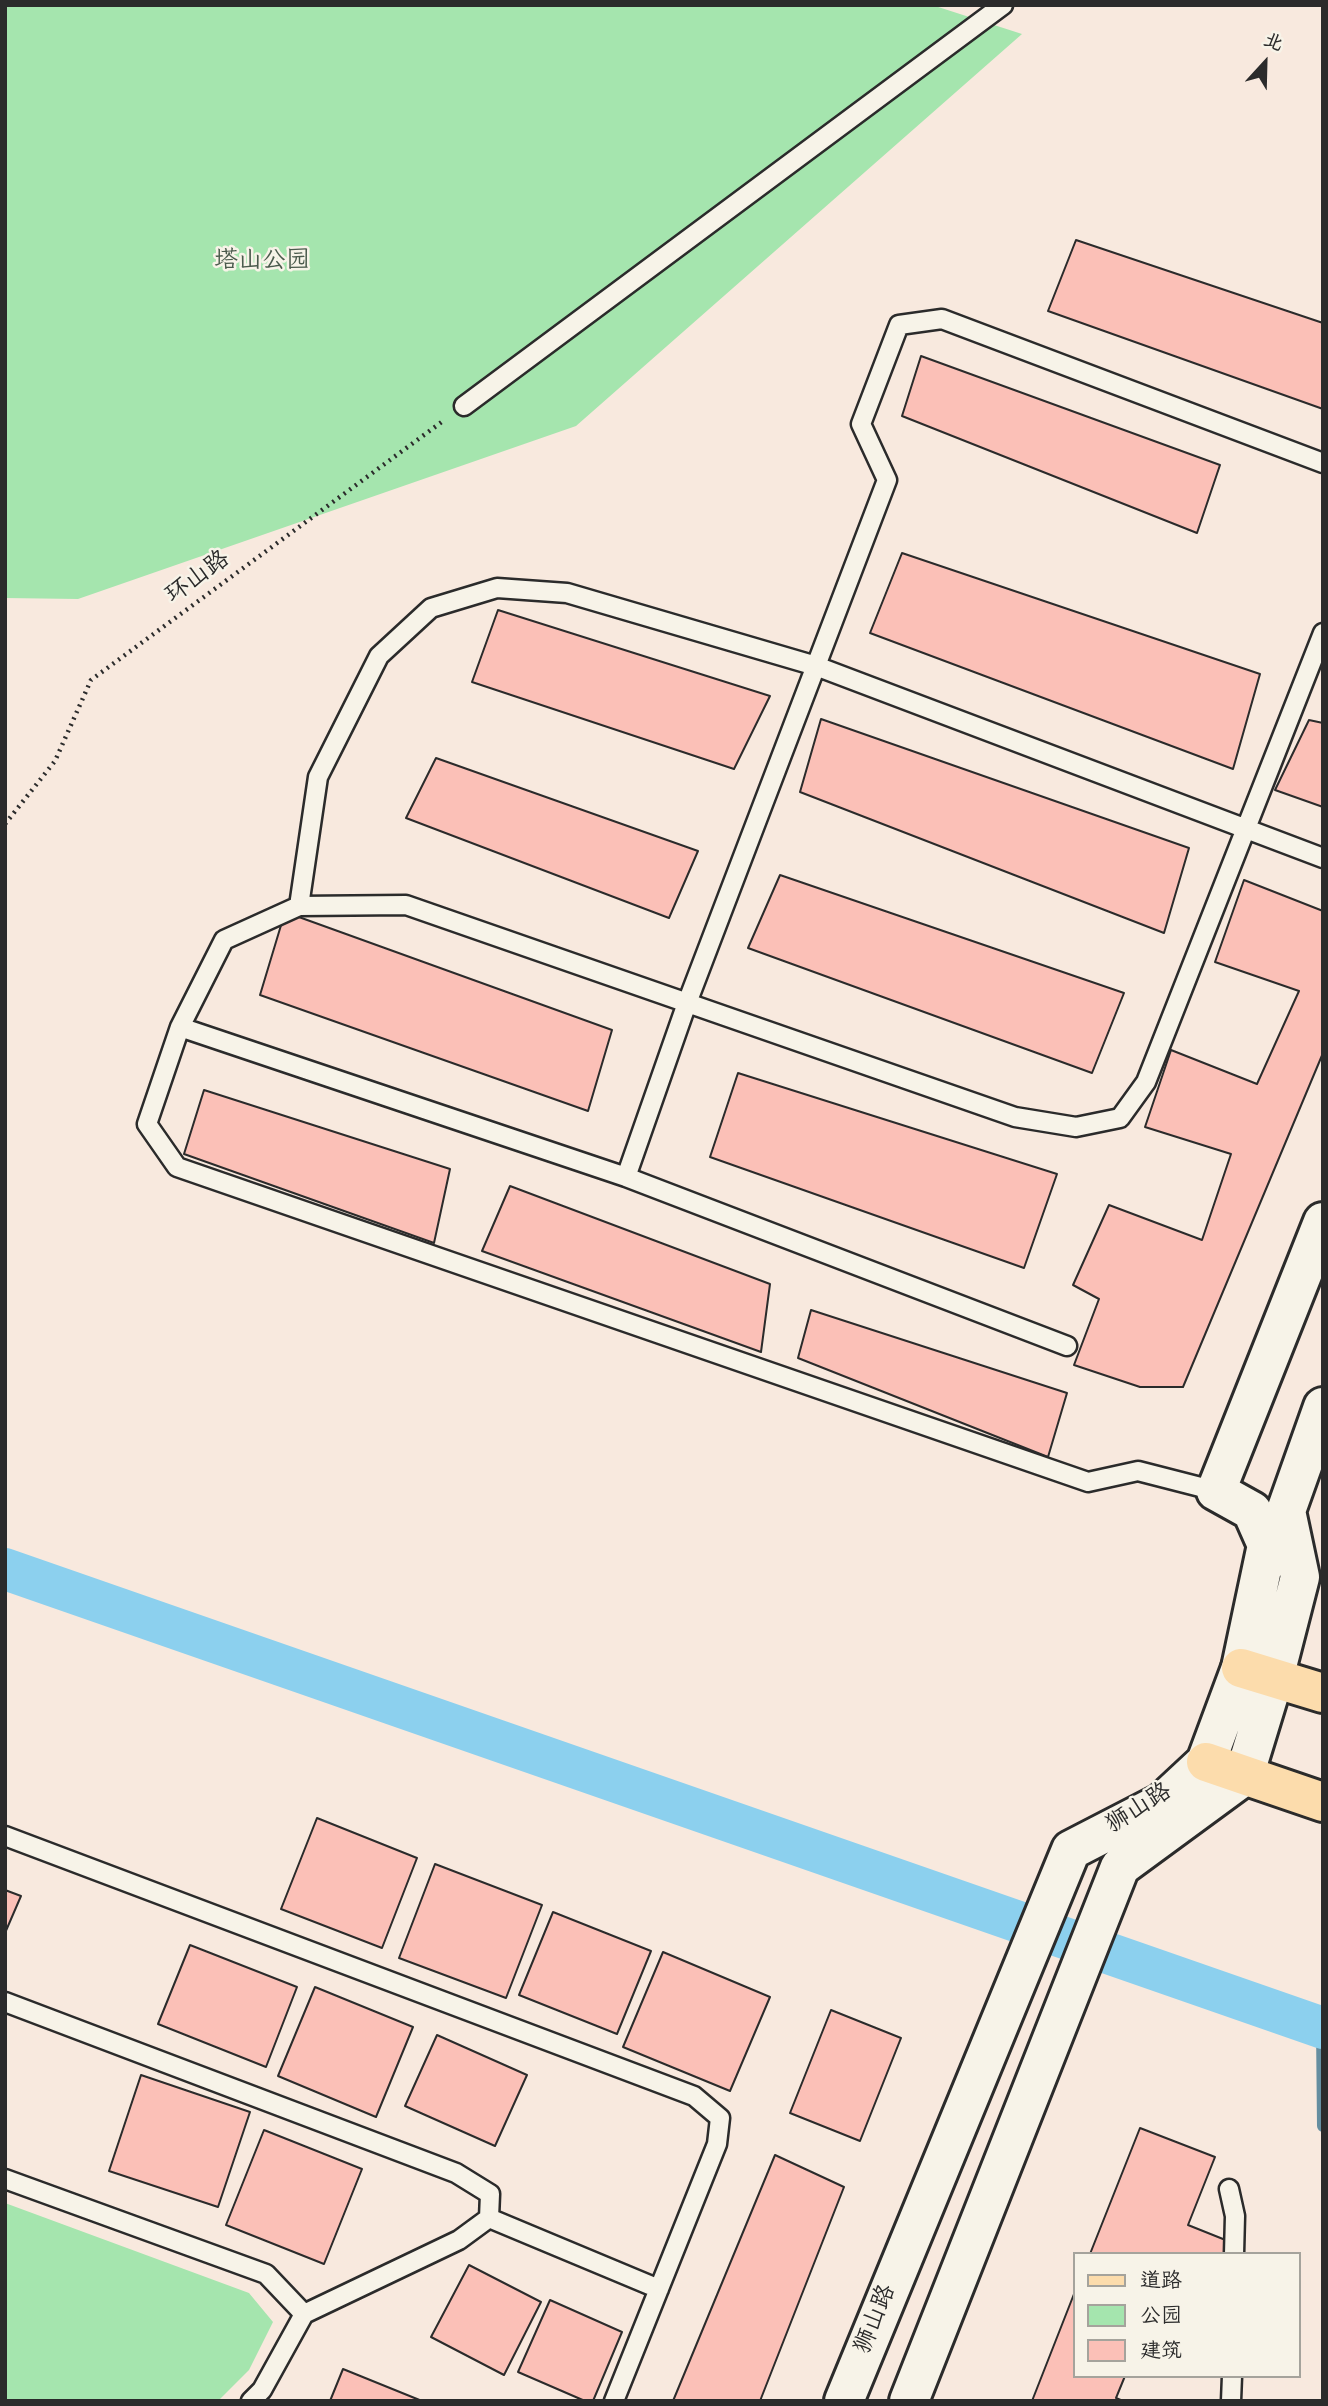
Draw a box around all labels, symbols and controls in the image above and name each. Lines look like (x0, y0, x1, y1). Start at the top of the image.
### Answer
text: 北 (1259, 27, 1287, 59)
north arrow (1230, 28, 1300, 98)
park label: 塔山公园 (214, 249, 310, 277)
street label: 环山路 (161, 546, 237, 612)
street label: 狮山路 (1102, 1779, 1178, 1841)
legend (1072, 2252, 1300, 2378)
text: 道路 (1140, 2267, 1182, 2297)
street label: 狮山路 (850, 2281, 904, 2359)
text: 公园 (1140, 2302, 1182, 2332)
text: 建筑 (1140, 2337, 1182, 2367)

